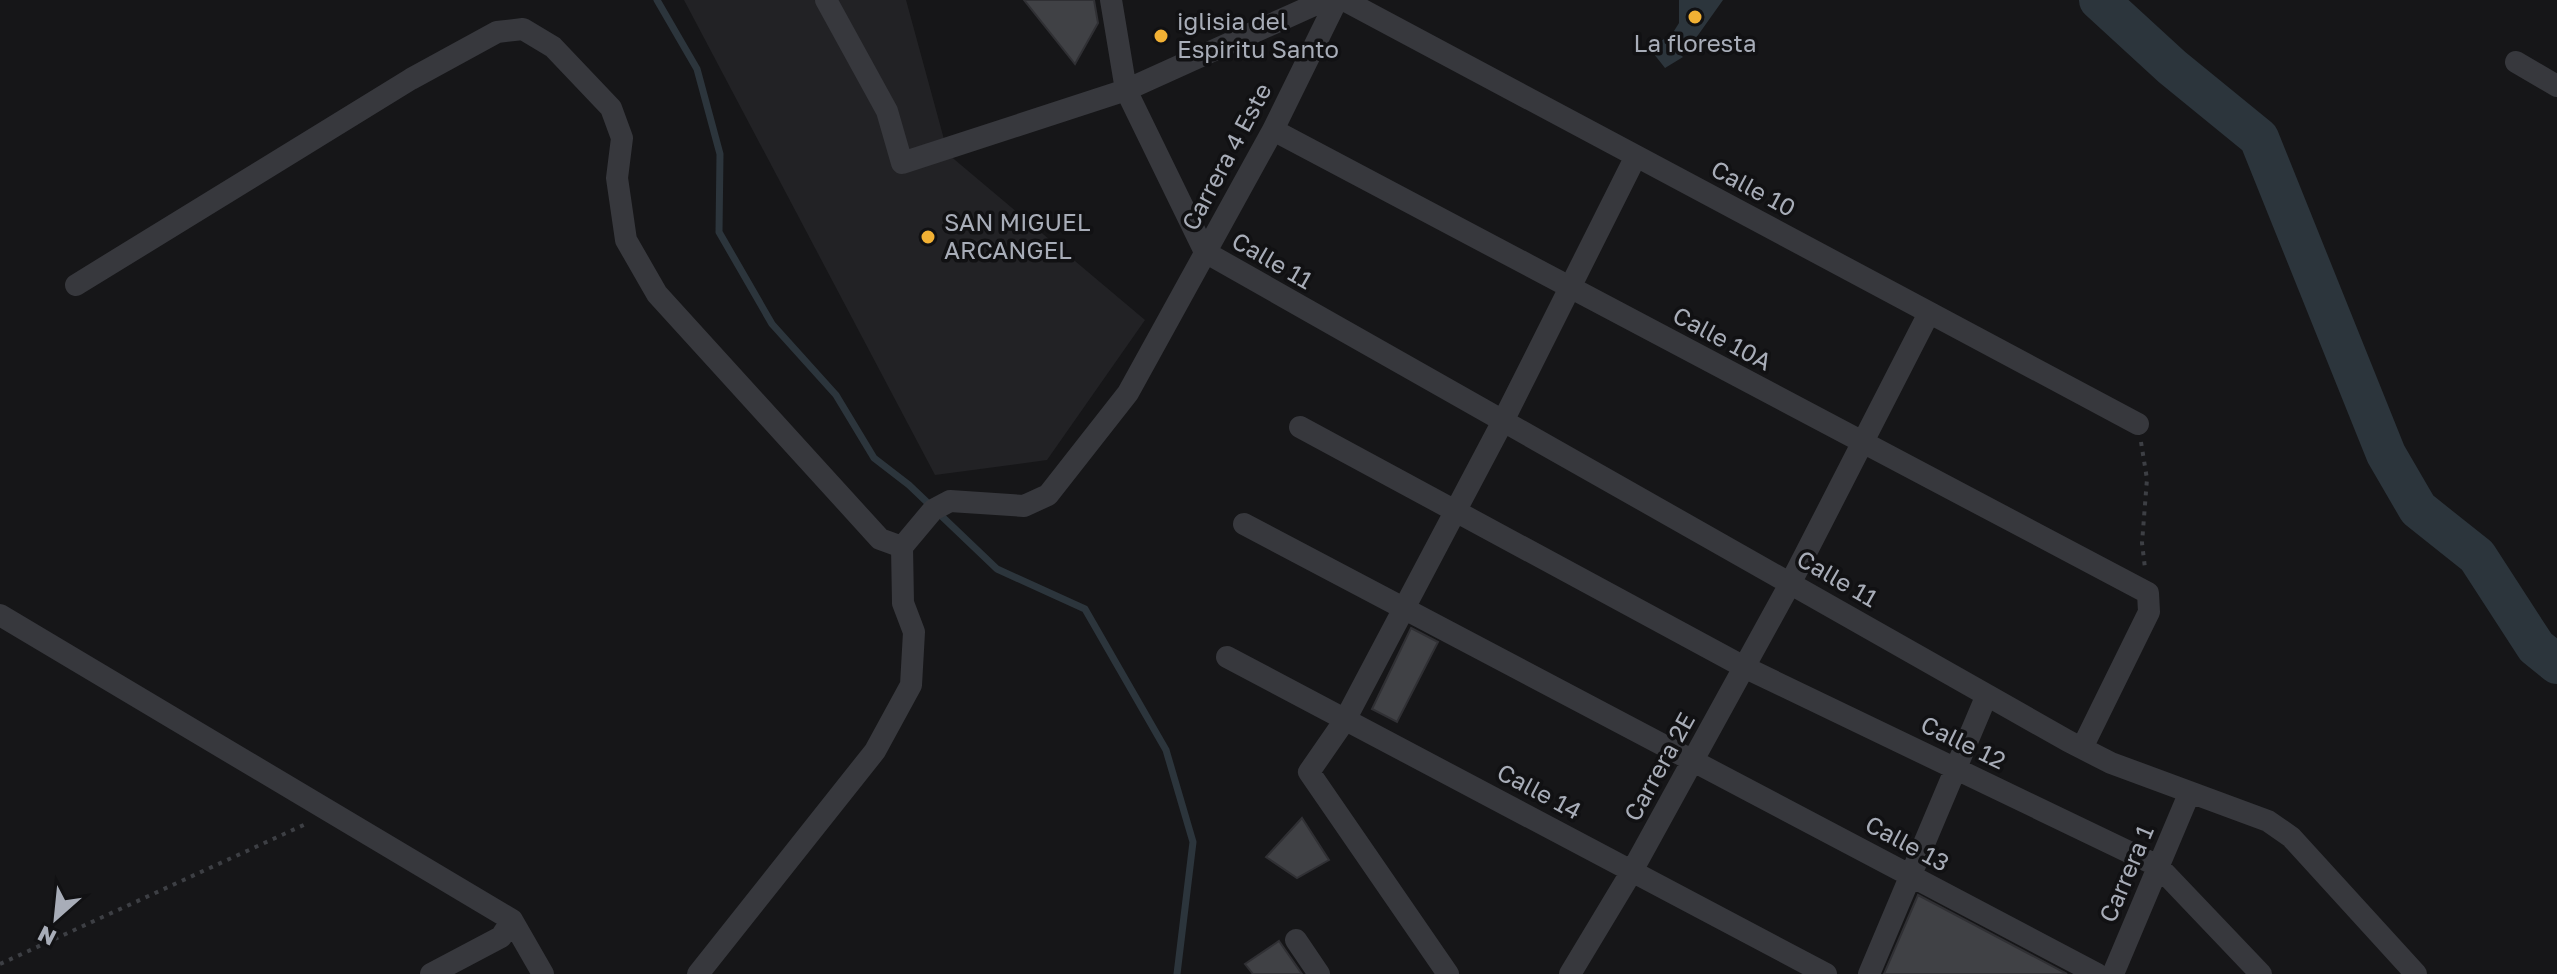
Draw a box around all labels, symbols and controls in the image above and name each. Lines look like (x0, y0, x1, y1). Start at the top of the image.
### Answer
place label: iglisia del Espiritu Santo (1177, 6, 1339, 63)
marker: La floresta (1686, 8, 1704, 26)
marker: iglisia del Espiritu Santo (1152, 27, 1170, 45)
place label: La floresta (1634, 28, 1757, 57)
street label: Carrera 4 Este (1175, 78, 1277, 235)
street label: Calle 10 (1707, 153, 1801, 222)
place label: SAN MIGUEL ARCANGEL (944, 207, 1091, 264)
street label: Calle 11 (1227, 225, 1318, 294)
marker: SAN MIGUEL ARCANGEL (919, 228, 937, 246)
street label: Calle 10A (1668, 300, 1777, 376)
street label: Calle 11 (1792, 543, 1883, 612)
street label: Carrera 2E (1617, 707, 1700, 826)
street label: Calle 12 (1917, 709, 2011, 775)
street label: Calle 14 (1493, 756, 1587, 825)
street label: Calle 13 (1861, 809, 1955, 877)
street label: Carrera 1 (2092, 821, 2159, 926)
north arrow (16, 878, 96, 958)
text: N (33, 920, 60, 952)

